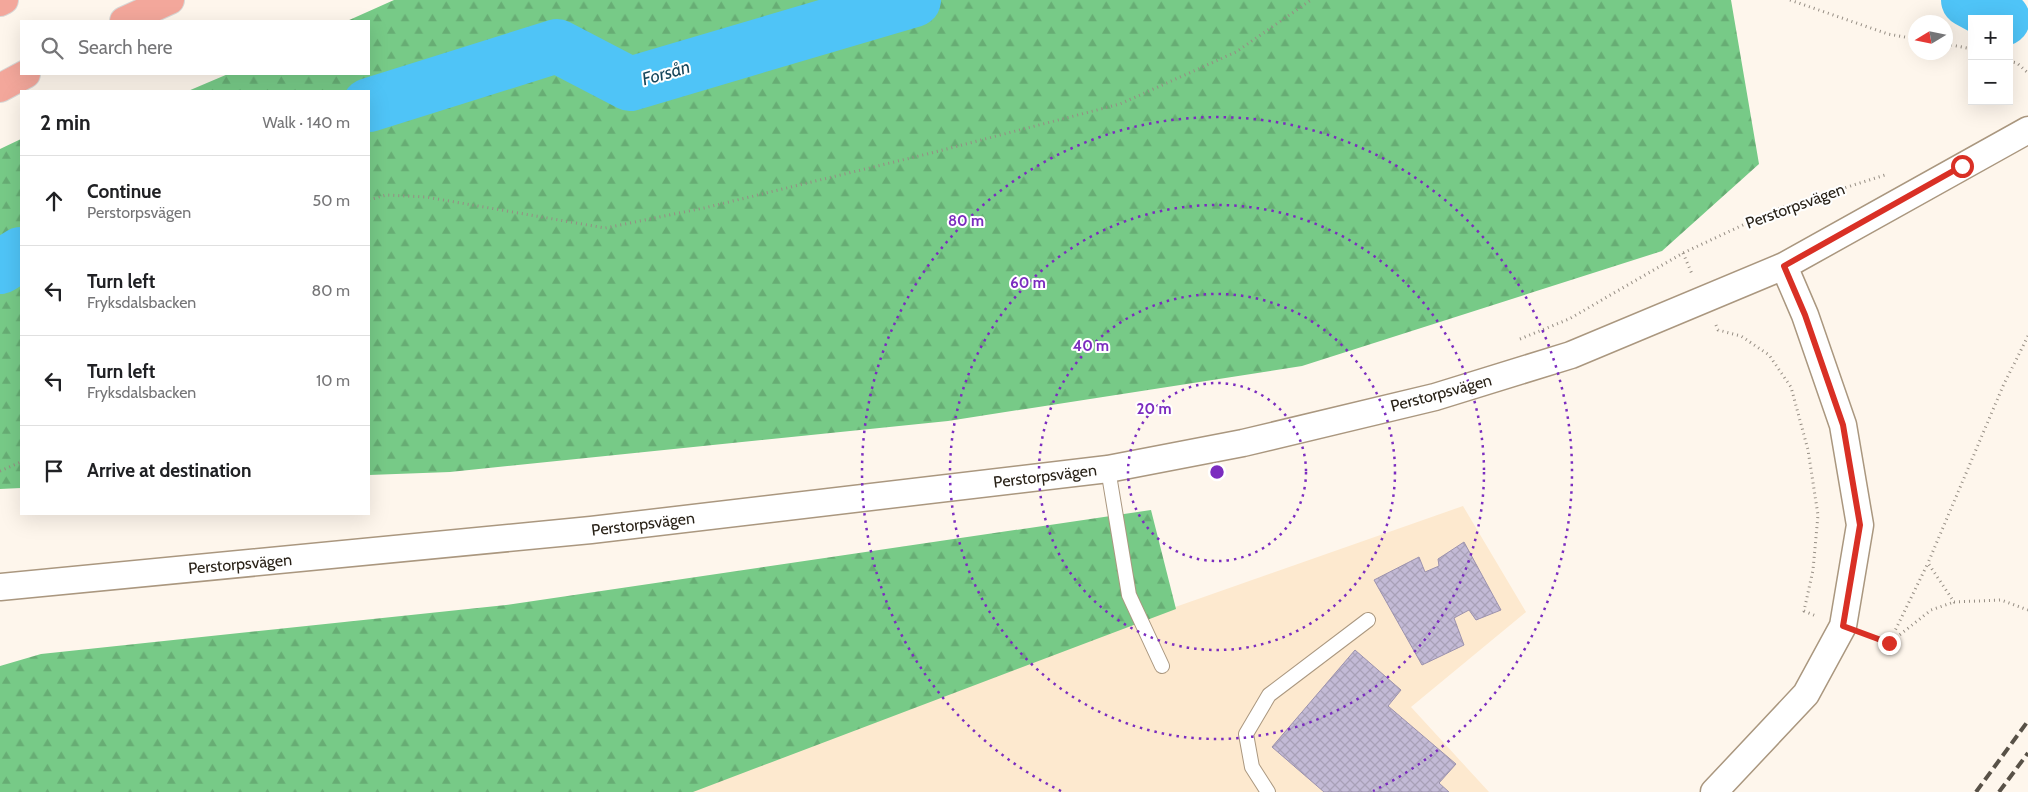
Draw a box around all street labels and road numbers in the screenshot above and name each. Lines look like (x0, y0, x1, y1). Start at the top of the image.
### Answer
street label: Perstorpsvägen (1743, 179, 1847, 233)
street label: Perstorpsvägen (1388, 370, 1494, 416)
street label: Perstorpsvägen (992, 460, 1098, 492)
street label: Perstorpsvägen (590, 508, 696, 540)
street label: Perstorpsvägen (187, 550, 293, 578)

